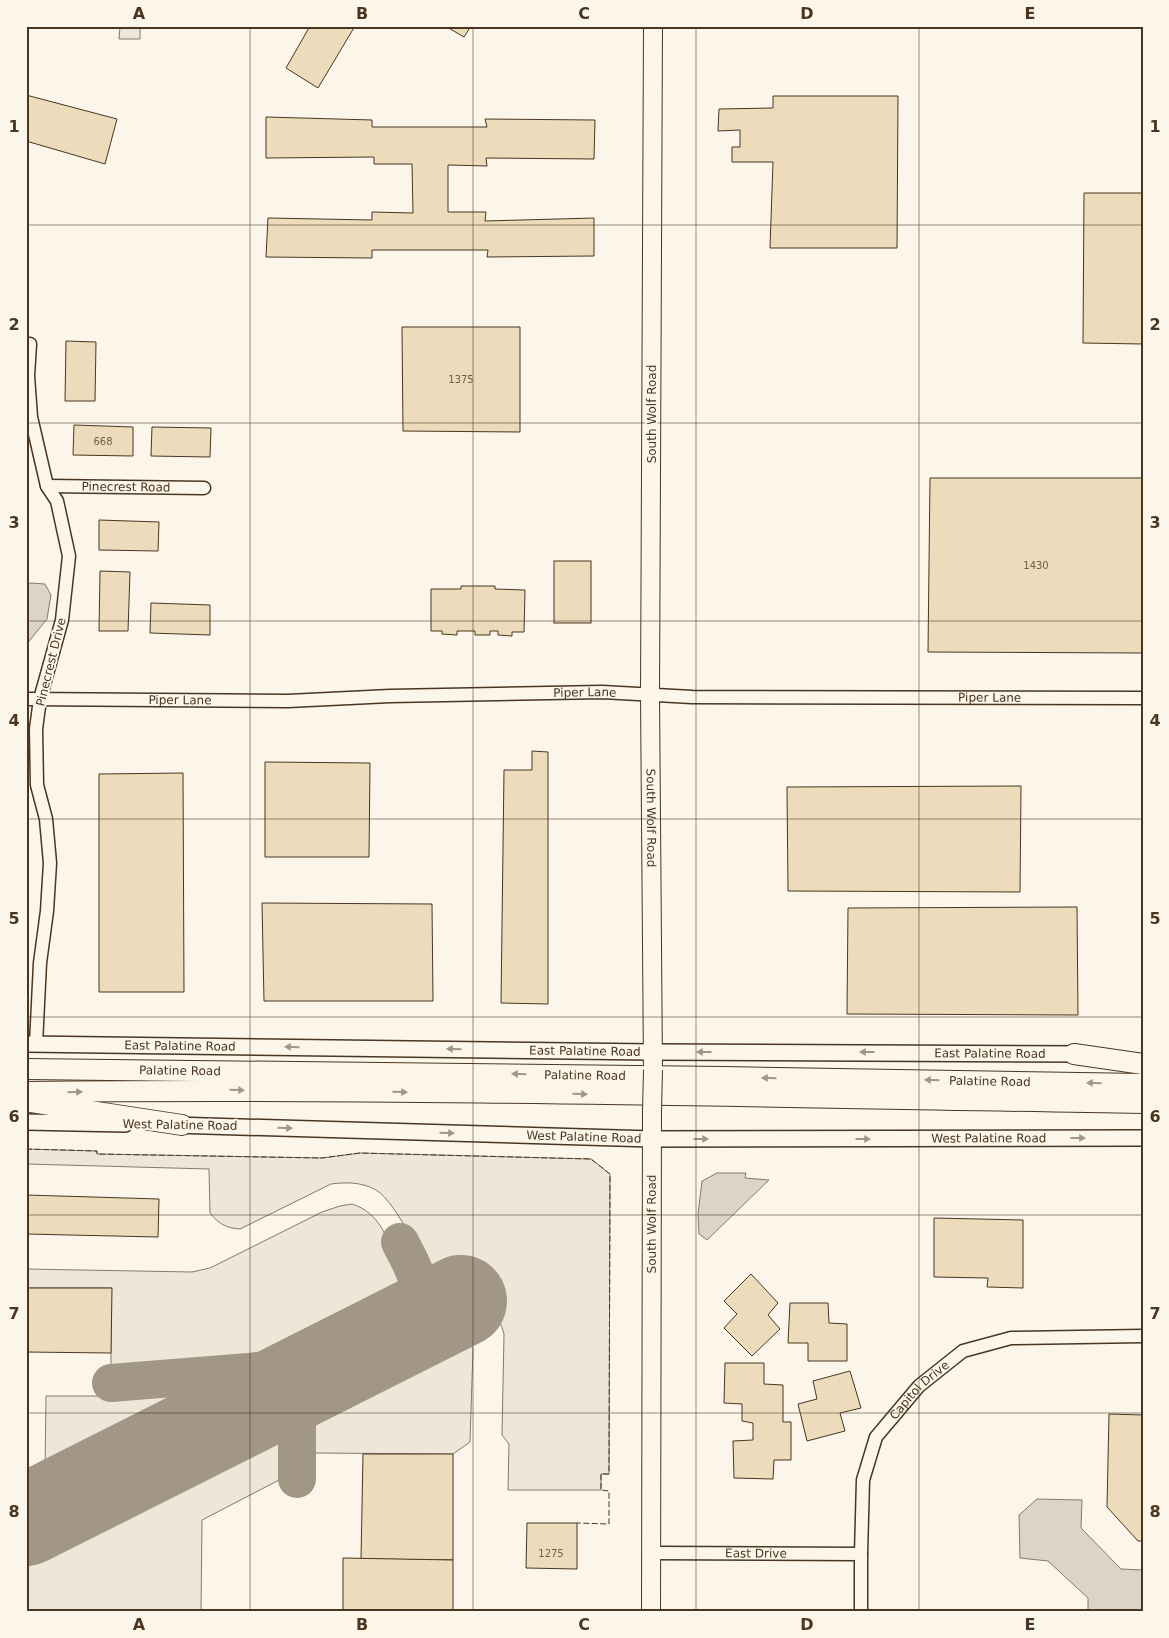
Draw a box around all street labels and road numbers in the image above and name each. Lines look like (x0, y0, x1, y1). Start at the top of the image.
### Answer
street label: South Wolf Road (645, 365, 659, 463)
street label: Pinecrest Road (81, 479, 171, 495)
street label: Pinecrest Drive (33, 616, 69, 708)
street label: Piper Lane (553, 685, 617, 700)
street label: Piper Lane (958, 691, 1021, 705)
street label: Piper Lane (148, 693, 212, 707)
street label: South Wolf Road (644, 769, 658, 867)
street label: East Palatine Road (124, 1038, 236, 1054)
street label: East Palatine Road (529, 1043, 641, 1059)
street label: East Palatine Road (934, 1046, 1046, 1061)
street label: Palatine Road (139, 1063, 221, 1078)
street label: Palatine Road (544, 1068, 626, 1083)
street label: Palatine Road (949, 1074, 1031, 1089)
street label: West Palatine Road (122, 1117, 238, 1133)
street label: West Palatine Road (526, 1128, 642, 1146)
street label: West Palatine Road (931, 1131, 1046, 1145)
street label: South Wolf Road (645, 1175, 659, 1273)
street label: Capitol Drive (887, 1358, 952, 1422)
street label: East Drive (725, 1546, 787, 1561)

